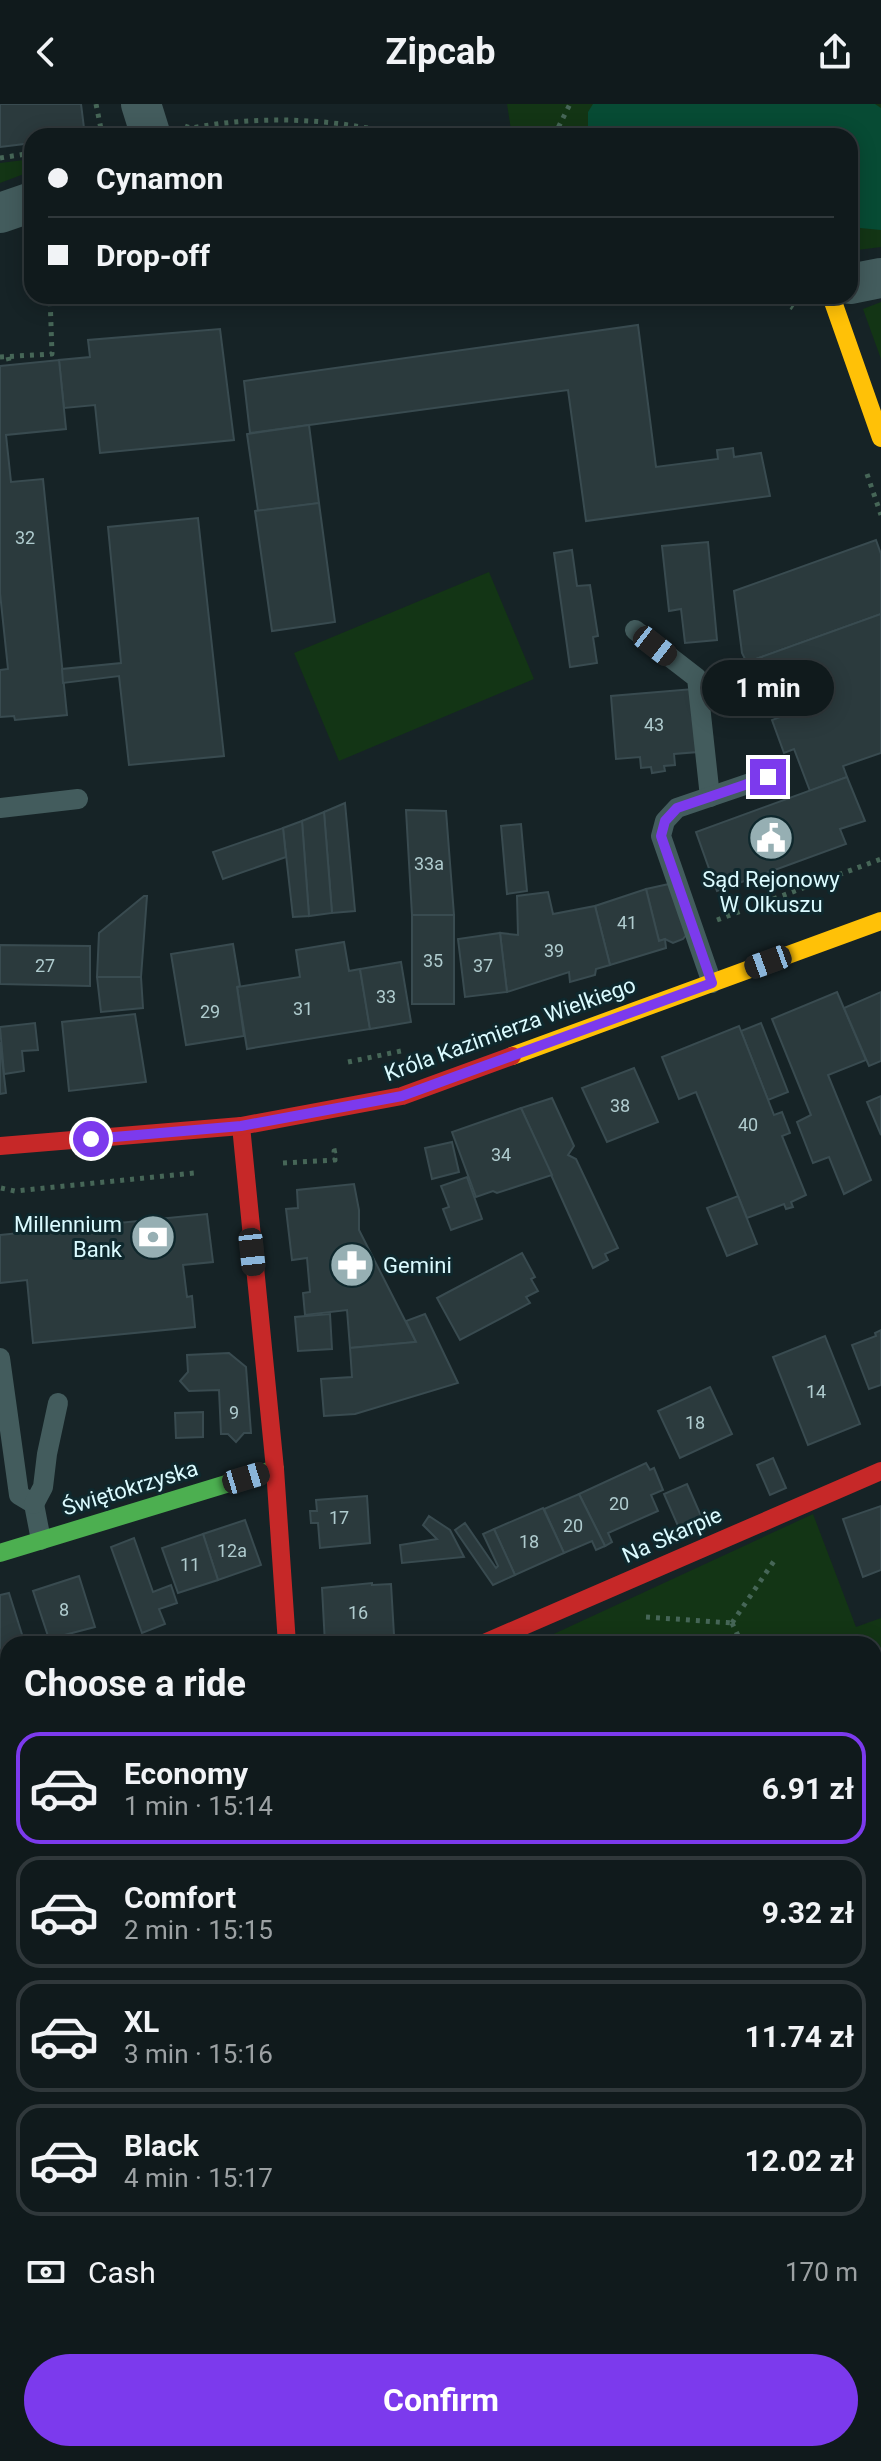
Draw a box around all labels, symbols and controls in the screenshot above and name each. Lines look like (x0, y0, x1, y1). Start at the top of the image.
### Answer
icon: back (24, 30, 68, 74)
icon: share (813, 30, 857, 74)
text: Zipcab (386, 31, 495, 73)
text: Cynamon (96, 161, 223, 196)
text: Drop-off (96, 238, 210, 273)
house number: 32 (15, 527, 35, 548)
car (629, 622, 681, 670)
callout: 1 min (702, 661, 834, 717)
text: 1 min (735, 673, 801, 703)
house number: 43 (644, 714, 664, 735)
route end (750, 759, 786, 795)
public building icon: Sąd Rejonowy W Olkuszu (747, 814, 795, 862)
house number: 33a (414, 853, 444, 874)
place label: Sąd Rejonowy W Olkuszu (702, 867, 840, 917)
house number: 41 (617, 912, 637, 933)
house number: 39 (544, 940, 564, 961)
car (741, 943, 795, 981)
house number: 35 (423, 950, 443, 971)
house number: 27 (35, 955, 55, 976)
house number: 37 (473, 955, 493, 976)
street label: Króla Kazimierza Wielkiego (381, 972, 639, 1086)
house number: 33 (376, 986, 396, 1007)
house number: 31 (293, 998, 313, 1019)
house number: 29 (200, 1001, 220, 1022)
house number: 38 (610, 1095, 630, 1116)
house number: 40 (738, 1114, 758, 1135)
route start (73, 1121, 109, 1157)
house number: 34 (491, 1144, 511, 1165)
place label: Millennium Bank (14, 1212, 123, 1262)
bank icon: Millennium Bank (129, 1213, 177, 1261)
car (238, 1227, 266, 1277)
pharmacy icon: Gemini (328, 1241, 376, 1289)
place label: Gemini (383, 1253, 452, 1278)
house number: 14 (806, 1381, 826, 1402)
house number: 9 (229, 1402, 239, 1423)
house number: 18 (685, 1412, 705, 1433)
street label: Świętokrzyska (59, 1455, 201, 1520)
car (220, 1460, 272, 1496)
house number: 20 (609, 1493, 629, 1514)
street label: Na Skarpie (618, 1502, 726, 1568)
house number: 17 (329, 1507, 349, 1528)
house number: 20 (563, 1515, 583, 1536)
house number: 18 (519, 1531, 539, 1552)
house number: 12a (217, 1540, 247, 1561)
house number: 11 (180, 1554, 200, 1575)
house number: 8 (59, 1599, 69, 1620)
house number: 16 (348, 1602, 368, 1623)
text: Choose a ride (24, 1663, 246, 1705)
icon: car (28, 1752, 100, 1824)
text: Economy (124, 1756, 248, 1791)
text: 6.91 zł (762, 1771, 854, 1806)
text: 1 min · 15:14 (124, 1791, 273, 1821)
icon: car (28, 1876, 100, 1948)
text: Comfort (124, 1880, 236, 1915)
text: 9.32 zł (762, 1895, 854, 1930)
text: 2 min · 15:15 (124, 1915, 273, 1945)
icon: car (28, 2000, 100, 2072)
text: XL (124, 2004, 159, 2039)
text: 11.74 zł (745, 2019, 854, 2054)
text: 3 min · 15:16 (124, 2039, 273, 2069)
icon: car (28, 2124, 100, 2196)
text: Black (124, 2128, 199, 2163)
text: 12.02 zł (745, 2143, 854, 2178)
text: 4 min · 15:17 (124, 2163, 273, 2193)
icon: cash (24, 2250, 68, 2294)
text: Cash (88, 2255, 156, 2290)
text: 170 m (785, 2257, 858, 2287)
button: Confirm (24, 2354, 858, 2446)

